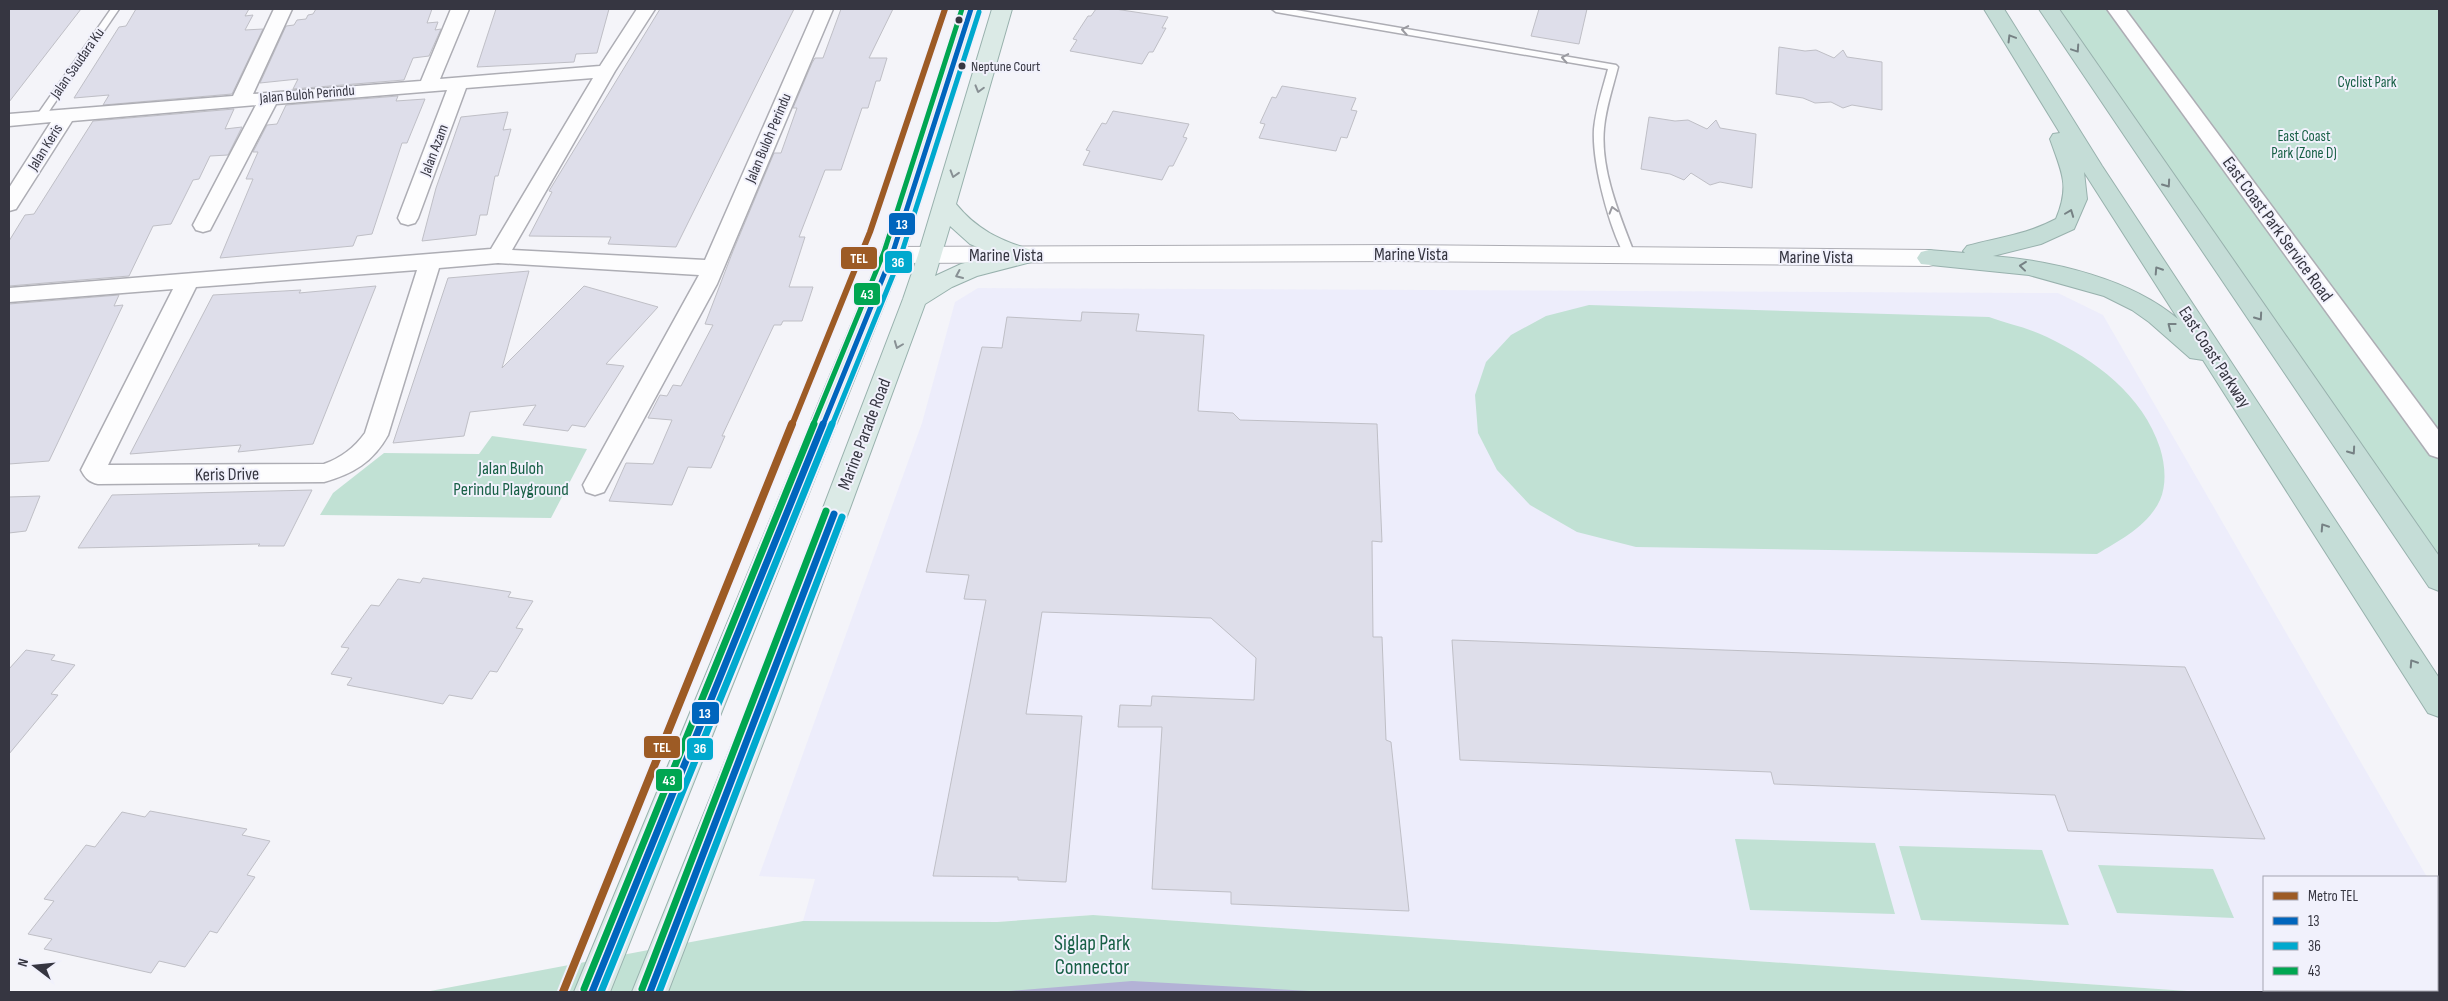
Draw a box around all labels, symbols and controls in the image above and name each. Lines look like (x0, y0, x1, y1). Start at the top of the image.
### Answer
unlabelled marker (954, 15, 964, 25)
street label: Jalan Saudara Ku (46, 24, 109, 103)
one-way arrow (1401, 26, 1409, 36)
one-way arrow (2007, 34, 2017, 43)
one-way arrow (2070, 44, 2079, 53)
one-way arrow (1561, 54, 1569, 64)
place label: Neptune Court (971, 58, 1040, 75)
marker: Neptune Court (957, 61, 967, 71)
park label: Cyclist Park (2337, 73, 2397, 92)
street label: Jalan Buloh Perindu (258, 81, 355, 108)
one-way arrow (974, 85, 984, 93)
street label: Jalan Buloh Perindu (741, 91, 796, 187)
street label: Jalan Keris (23, 120, 67, 175)
street label: Jalan Azam (416, 122, 453, 180)
park label: East Coast Park (Zone D) (2271, 127, 2337, 163)
street label: East Coast Park Service Road (2218, 153, 2337, 306)
one-way arrow (949, 169, 959, 177)
one-way arrow (2161, 178, 2170, 187)
one-way arrow (1609, 206, 1619, 214)
one-way arrow (2064, 209, 2075, 218)
line badge: 13 (888, 212, 916, 236)
text: 13 (896, 216, 908, 233)
street label: Marine Vista (1374, 244, 1448, 265)
street label: Marine Vista (969, 245, 1043, 266)
line badge: TEL (840, 246, 878, 270)
street label: Marine Vista (1779, 247, 1853, 268)
text: TEL (850, 250, 868, 267)
line badge: 36 (884, 250, 913, 274)
text: 36 (892, 254, 905, 271)
one-way arrow (2018, 261, 2026, 272)
one-way arrow (2155, 266, 2164, 275)
one-way arrow (955, 268, 964, 279)
line badge: 43 (853, 282, 881, 306)
text: 43 (861, 286, 873, 303)
street label: East Coast Parkway (2174, 303, 2255, 412)
one-way arrow (2253, 312, 2262, 321)
one-way arrow (2168, 323, 2177, 332)
one-way arrow (894, 340, 904, 349)
street label: Marine Parade Road (834, 376, 895, 493)
one-way arrow (2345, 446, 2355, 455)
park label: Jalan Buloh Perindu Playground (453, 458, 569, 500)
street label: Keris Drive (195, 463, 259, 486)
one-way arrow (2321, 523, 2331, 532)
one-way arrow (2410, 660, 2419, 669)
line badge: 13 (691, 701, 720, 725)
text: 13 (699, 705, 711, 722)
line badge: TEL (643, 735, 681, 759)
line badge: 36 (686, 737, 714, 761)
text: TEL (653, 739, 671, 756)
text: 36 (694, 740, 707, 757)
line badge: 43 (655, 768, 683, 792)
text: 43 (663, 772, 675, 789)
legend (2263, 876, 2438, 991)
text: Metro TEL (2308, 887, 2358, 906)
text: 13 (2308, 912, 2320, 931)
park label: Siglap Park Connector (1054, 931, 1130, 980)
text: 36 (2308, 937, 2321, 956)
north arrow (10, 941, 60, 991)
text: N (14, 957, 32, 968)
text: 43 (2308, 962, 2321, 981)

